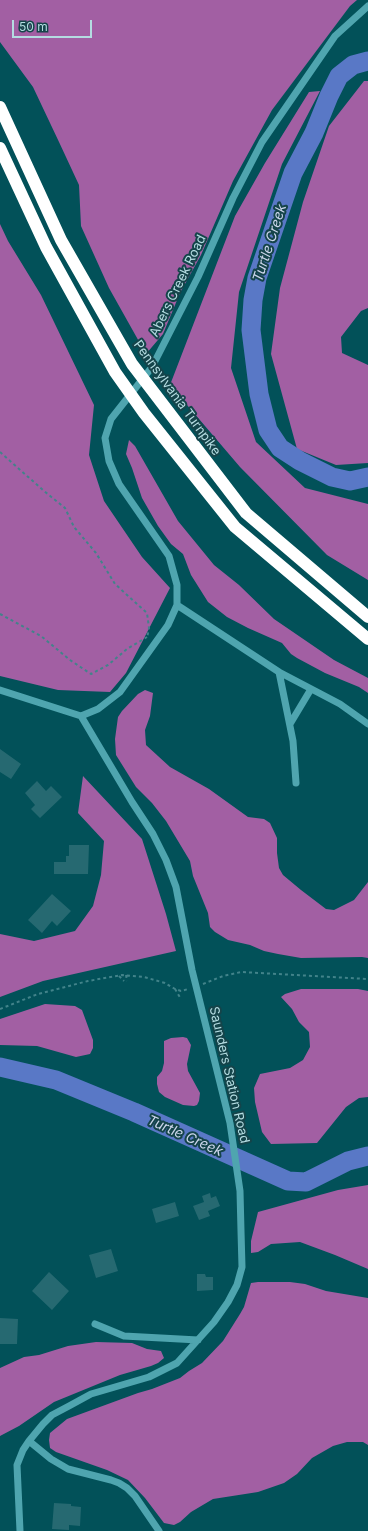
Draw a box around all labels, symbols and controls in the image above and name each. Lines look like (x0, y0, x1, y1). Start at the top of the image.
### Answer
scale bar (14, 12, 94, 38)
text: 50 m (19, 19, 48, 34)
water label: Turtle Creek (250, 202, 290, 284)
street label: Abers Creek Road (147, 233, 209, 339)
street label: Pennsylvania Turnpike (130, 337, 224, 459)
street label: Saunders Station Road (206, 1005, 252, 1145)
water label: Turtle Creek (145, 1112, 225, 1160)

